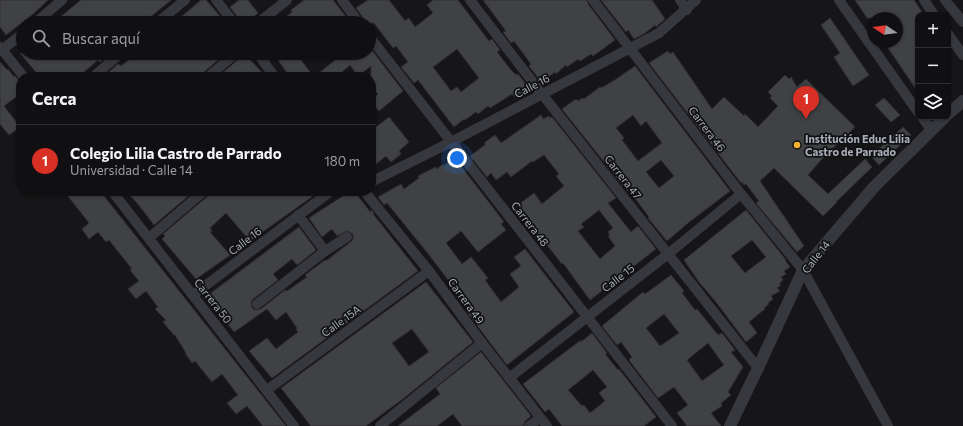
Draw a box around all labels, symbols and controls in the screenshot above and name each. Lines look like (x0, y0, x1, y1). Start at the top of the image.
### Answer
north arrow (867, 12, 903, 48)
map controls (915, 12, 951, 120)
button: + (915, 12, 951, 48)
search box (16, 16, 376, 60)
icon: search (30, 27, 52, 49)
text: Buscar aquí (62, 29, 140, 47)
button: − (915, 48, 951, 84)
street label: Calle 16 (512, 71, 552, 100)
button: layers (915, 84, 951, 120)
pin: 1 (793, 86, 819, 119)
text: Cerca (32, 88, 77, 109)
street label: Carrera 46 (686, 104, 729, 154)
place label: Institución Educ Lilia Castro de Parrado (805, 132, 910, 158)
marker: Institución Educ Lilia Castro de Parrado (792, 140, 802, 150)
text: Colegio Lilia Castro de Parrado (70, 144, 282, 162)
your location (447, 148, 467, 168)
street label: Carrera 47 (602, 152, 645, 201)
text: 1 (42, 153, 48, 169)
text: 180 m (324, 153, 360, 169)
text: Universidad · Calle 14 (70, 162, 193, 178)
street label: Carrera 48 (509, 199, 552, 249)
street label: Calle 16 (226, 224, 264, 257)
street label: Calle 14 (799, 237, 833, 276)
street label: Calle 15 (599, 261, 637, 294)
street label: Carrera 49 (446, 275, 487, 326)
street label: Carrera 50 (192, 276, 235, 326)
street label: Calle 15A (319, 302, 363, 339)

